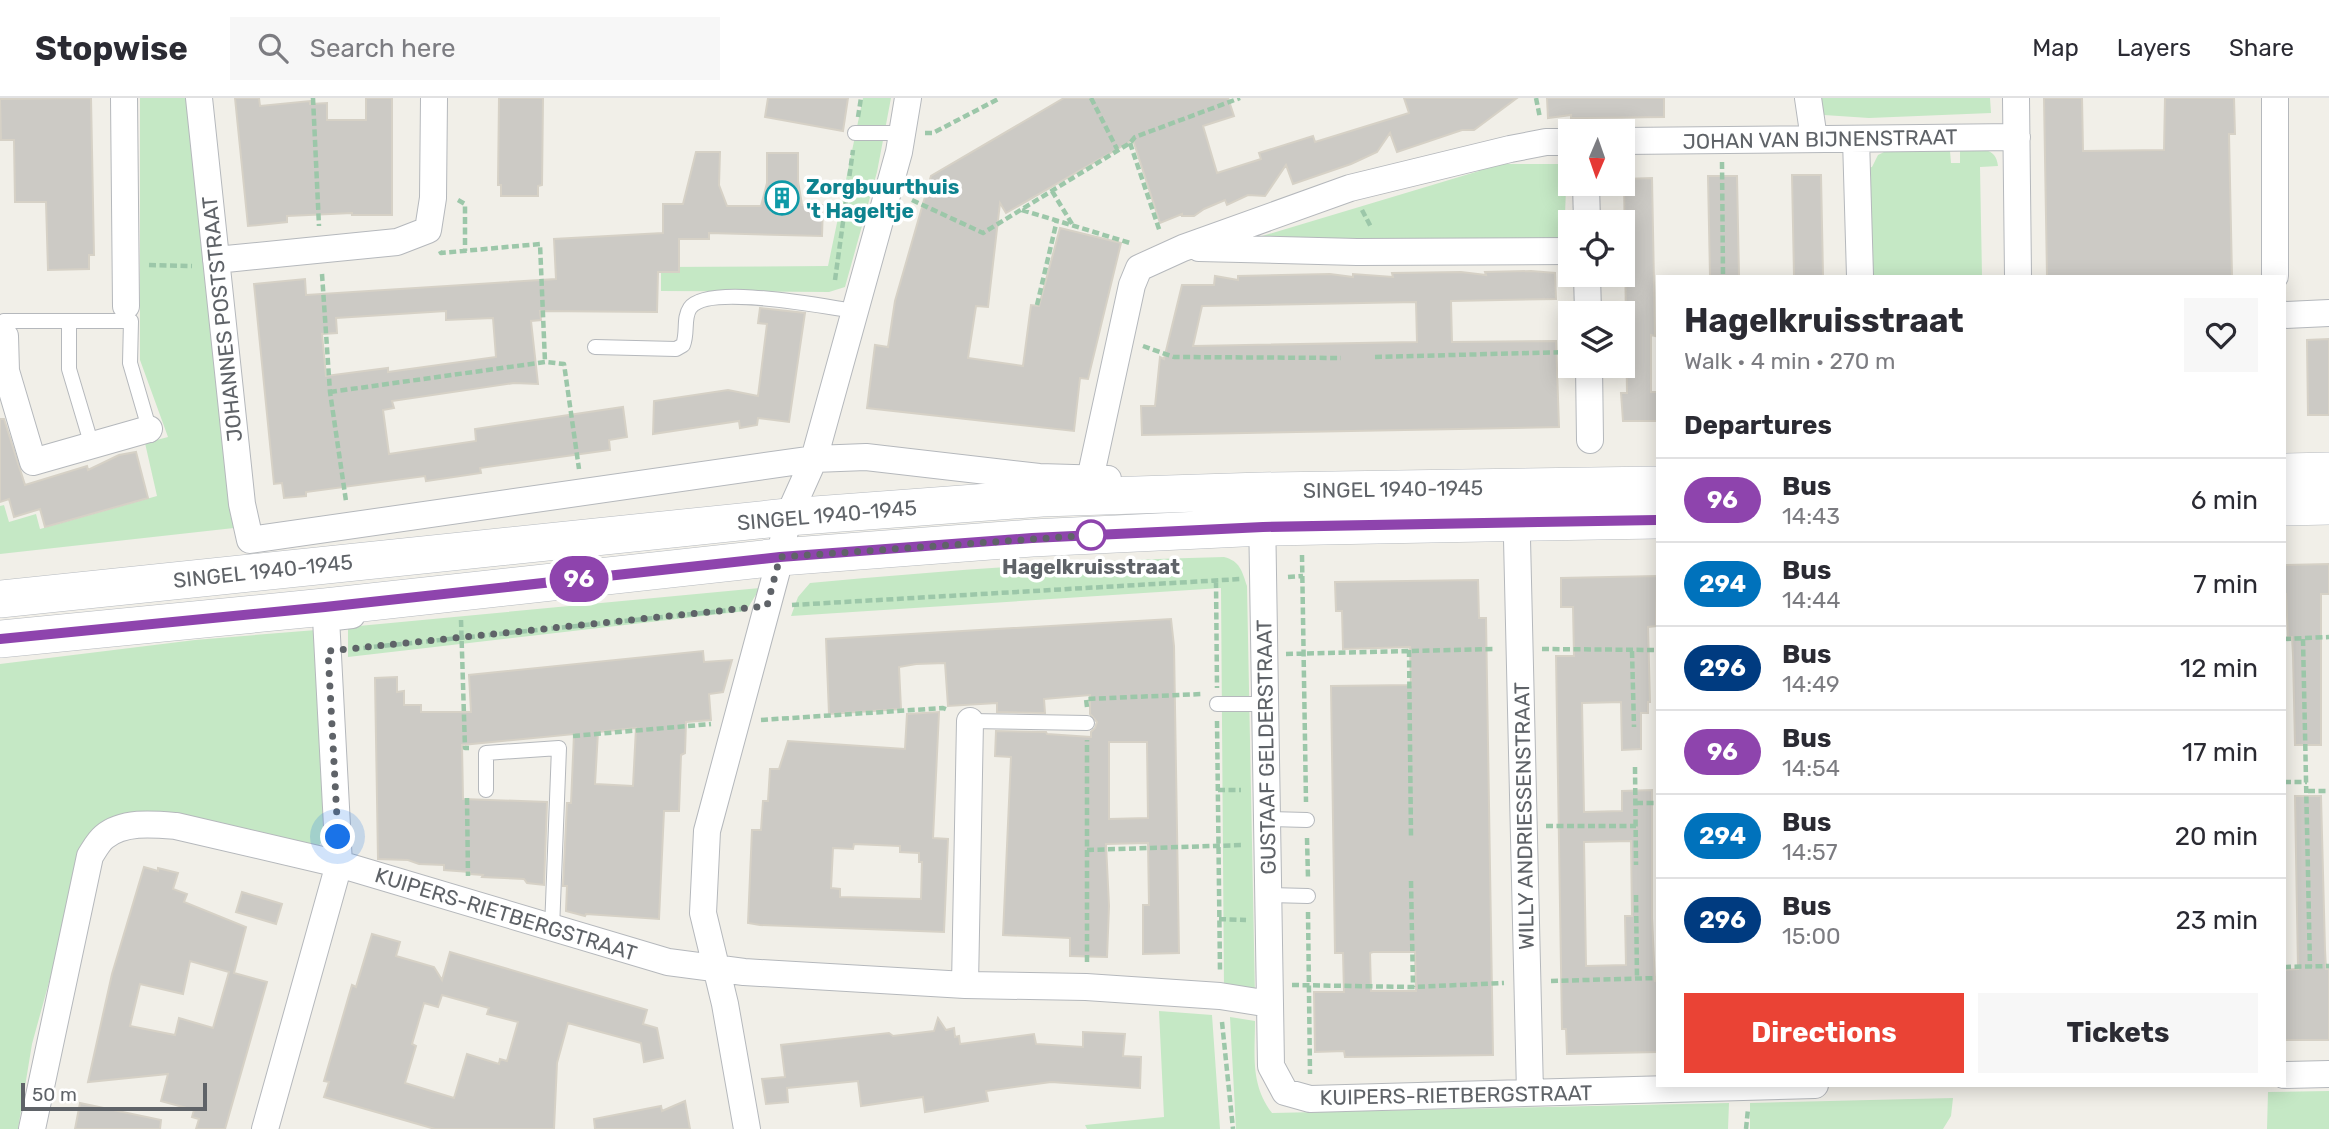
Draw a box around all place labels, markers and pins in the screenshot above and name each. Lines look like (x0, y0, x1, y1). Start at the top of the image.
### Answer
place label: Zorgbuurthuis 't Hageltje (806, 174, 959, 223)
building icon: Zorgbuurthuis 't Hageltje (763, 179, 801, 217)
marker: Hagelkruisstraat (1076, 520, 1106, 550)
place label: Hagelkruisstraat (1002, 554, 1180, 579)

